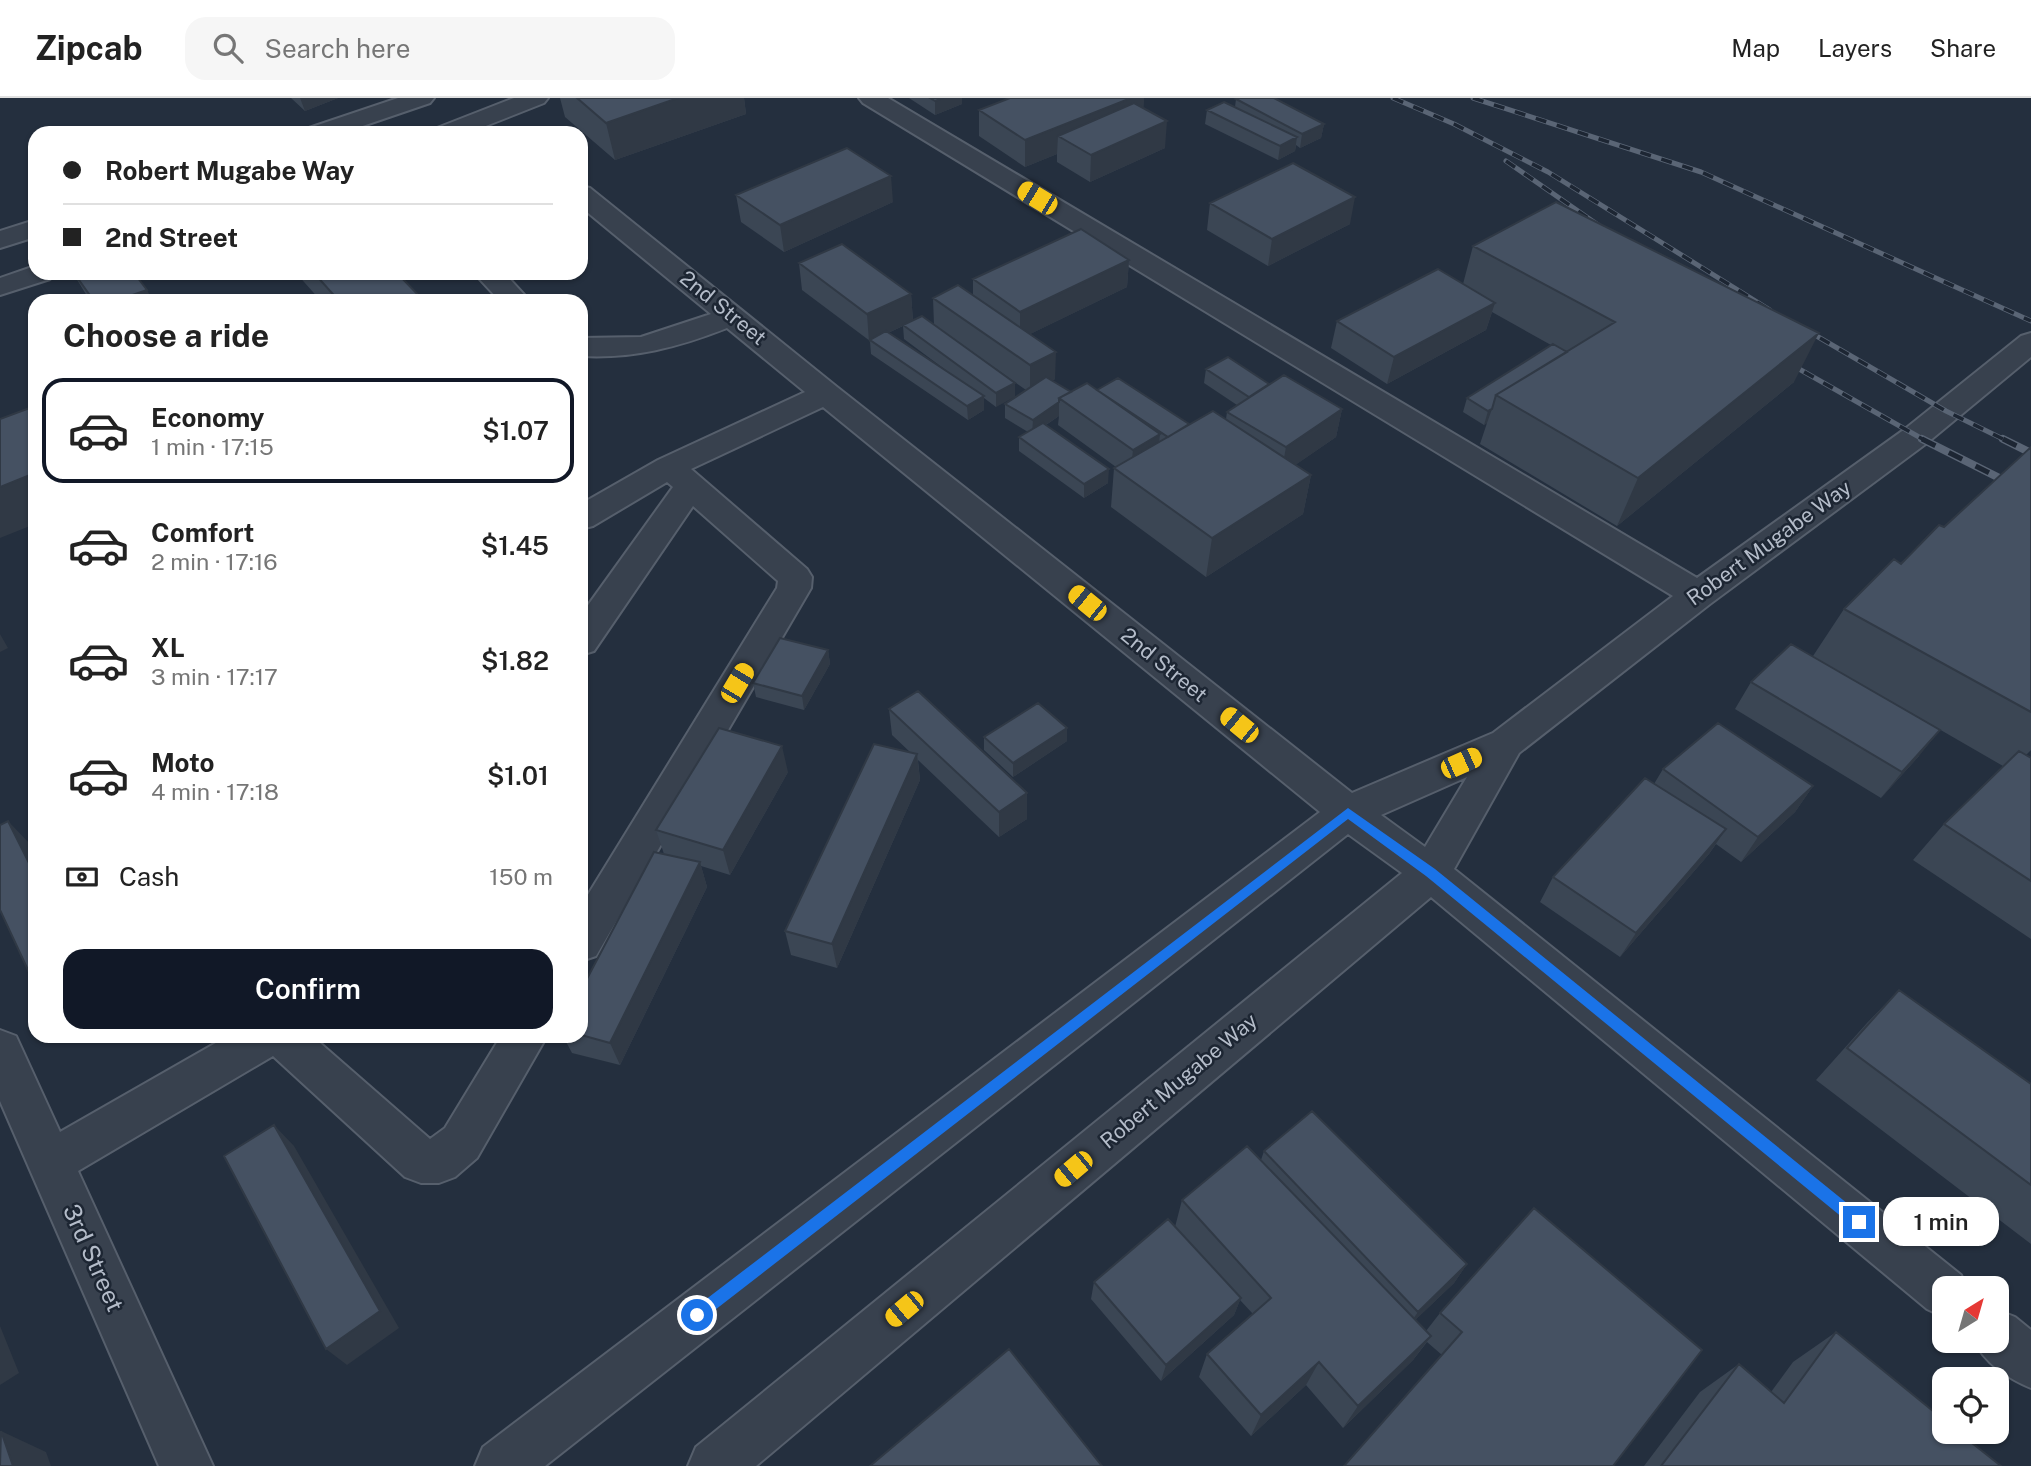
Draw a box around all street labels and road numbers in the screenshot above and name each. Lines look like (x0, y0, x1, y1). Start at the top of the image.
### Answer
street label: 2nd Street (675, 265, 771, 350)
street label: Robert Mugabe Way (1682, 475, 1856, 611)
street label: 2nd Street (1116, 622, 1212, 707)
street label: Robert Mugabe Way (1095, 1008, 1262, 1153)
street label: 3rd Street (58, 1200, 130, 1316)

